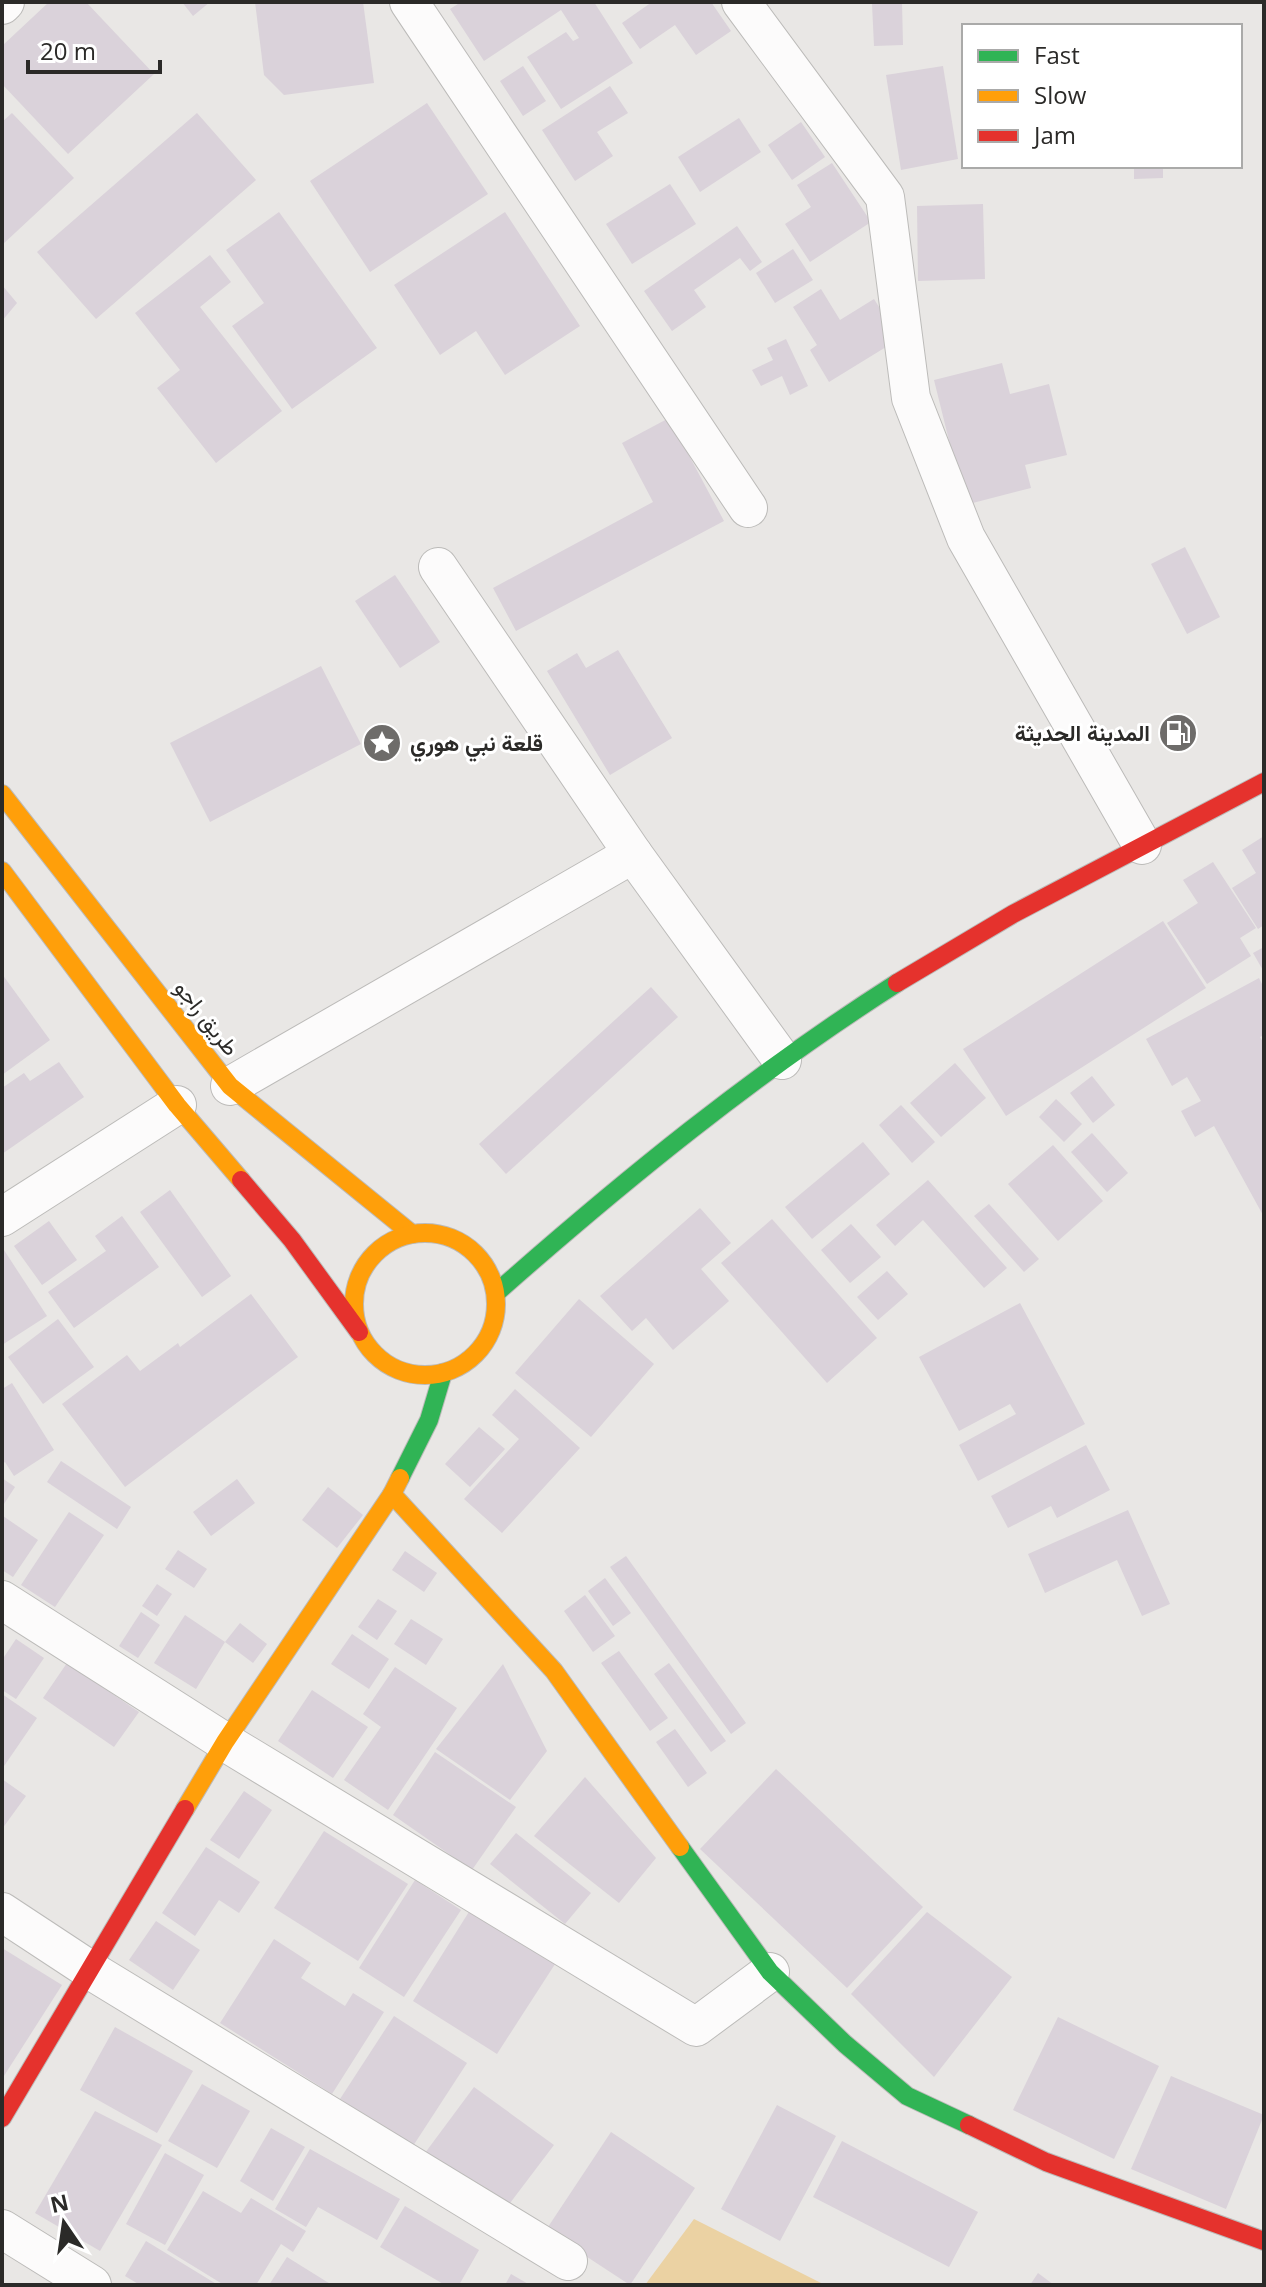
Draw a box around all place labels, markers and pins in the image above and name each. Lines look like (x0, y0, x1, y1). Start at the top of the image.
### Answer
fuel station icon: المدينة الحديثة (1157, 712, 1199, 754)
place label: المدينة الحديثة (1015, 717, 1150, 747)
place icon: قلعة نبي هوري (361, 722, 403, 764)
place label: قلعة نبي هوري (410, 727, 543, 762)

